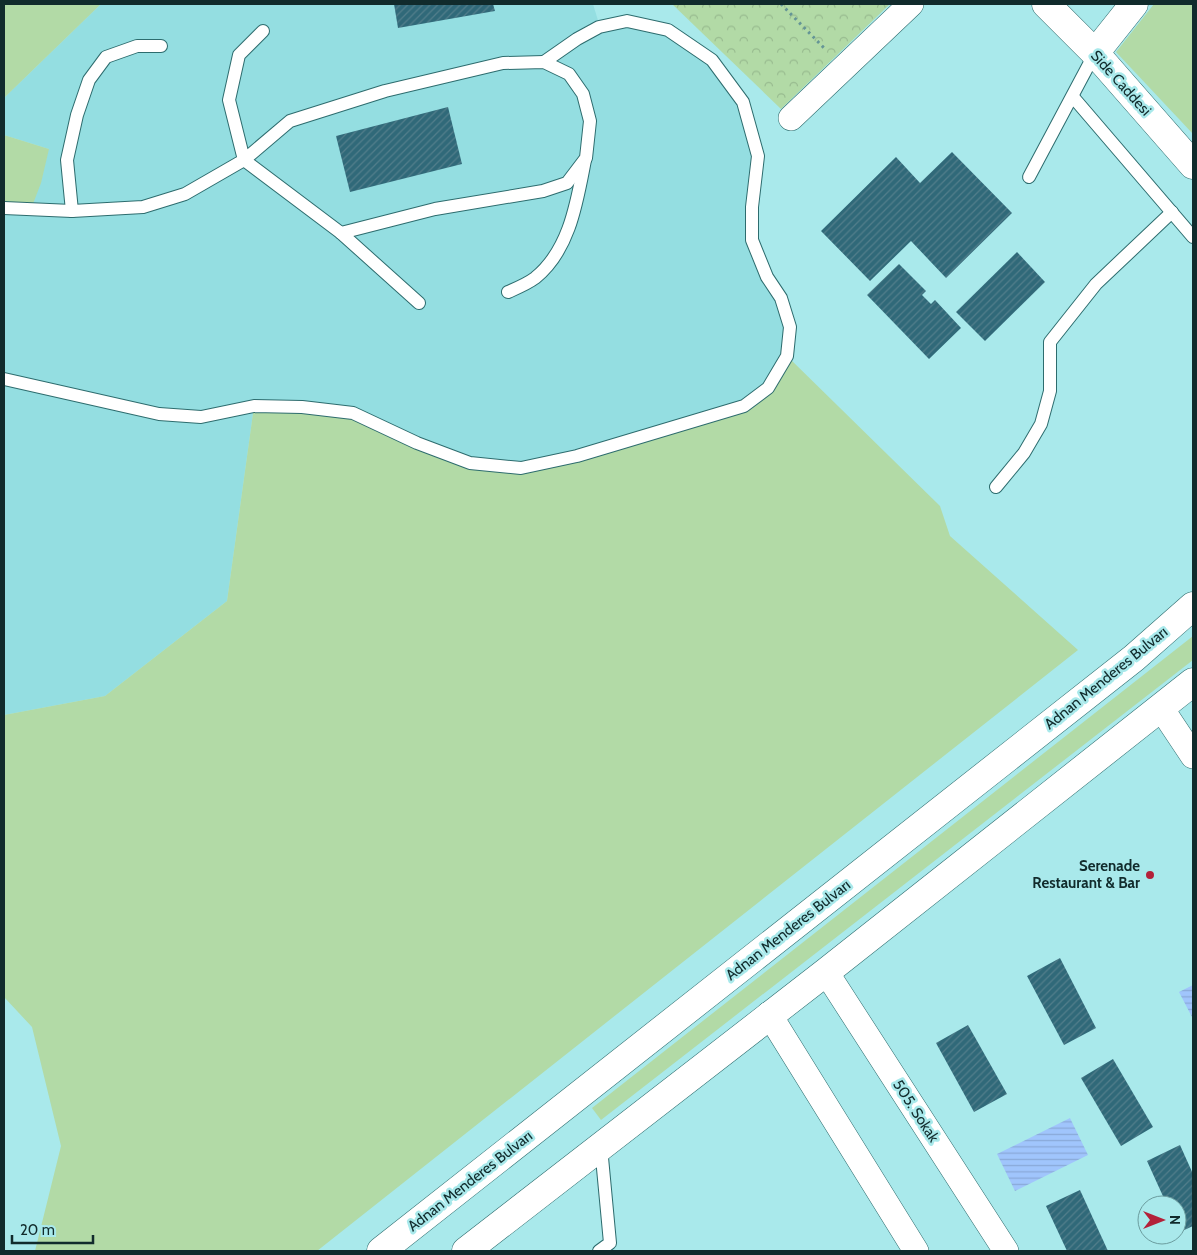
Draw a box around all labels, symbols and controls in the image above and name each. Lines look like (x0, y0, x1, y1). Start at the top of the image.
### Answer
street label: Side Caddesi (1087, 47, 1155, 119)
street label: Adnan Menderes Bulvarı (1041, 623, 1171, 733)
place label: Serenade Restaurant & Bar (1032, 857, 1140, 892)
marker: Serenade Restaurant & Bar (1144, 869, 1156, 881)
street label: Adnan Menderes Bulvarı (722, 876, 854, 984)
street label: 505. Sokak (889, 1076, 943, 1146)
street label: Adnan Menderes Bulvarı (404, 1127, 536, 1235)
north arrow (1137, 1195, 1187, 1245)
scale bar (12, 1212, 94, 1244)
text: N (1166, 1215, 1184, 1225)
text: 20 m (20, 1221, 55, 1239)

